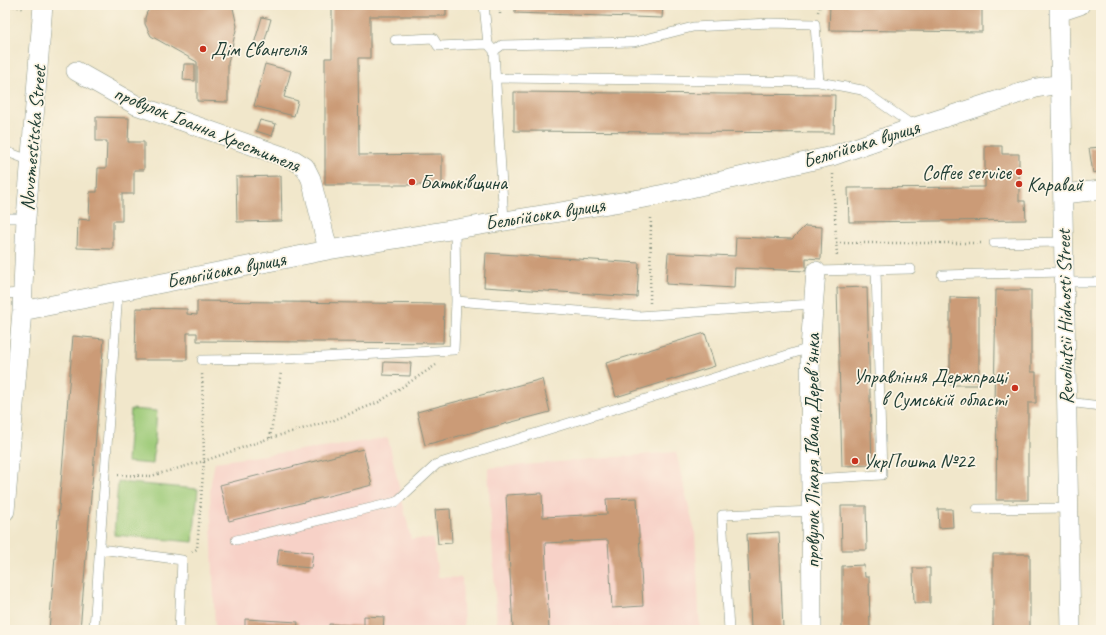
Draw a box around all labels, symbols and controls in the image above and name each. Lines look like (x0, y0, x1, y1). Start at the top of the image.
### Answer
place label: Дім Євангелія (211, 37, 307, 62)
marker: Дім Євангелія (198, 44, 208, 54)
street label: Novomestitska Street (14, 62, 52, 212)
street label: провулок Іоанна Хрестителя (110, 80, 304, 178)
street label: Бельгійська вулиця (800, 114, 923, 174)
place label: Сoffee service (922, 160, 1012, 185)
marker: Сoffee service (1014, 167, 1024, 177)
place label: Батьківщина (420, 170, 509, 195)
place label: Каравай (1027, 172, 1084, 197)
marker: Батьківщина (407, 177, 417, 187)
marker: Каравай (1014, 179, 1024, 189)
street label: Бельгійська вулиця (483, 192, 607, 236)
street label: Revoliutsii Hidnosti Street (1051, 227, 1079, 405)
street label: Бельгійська вулиця (164, 246, 288, 294)
street label: провулок Лікаря Івана Деревʼянка (800, 332, 825, 568)
place label: Управління Держпраці в Сумській області (853, 364, 1009, 412)
marker: Управління Держпраці в Сумській області (1010, 383, 1020, 393)
place label: УкрПошта №22 (863, 449, 976, 474)
marker: УкрПошта №22 (850, 456, 860, 466)

